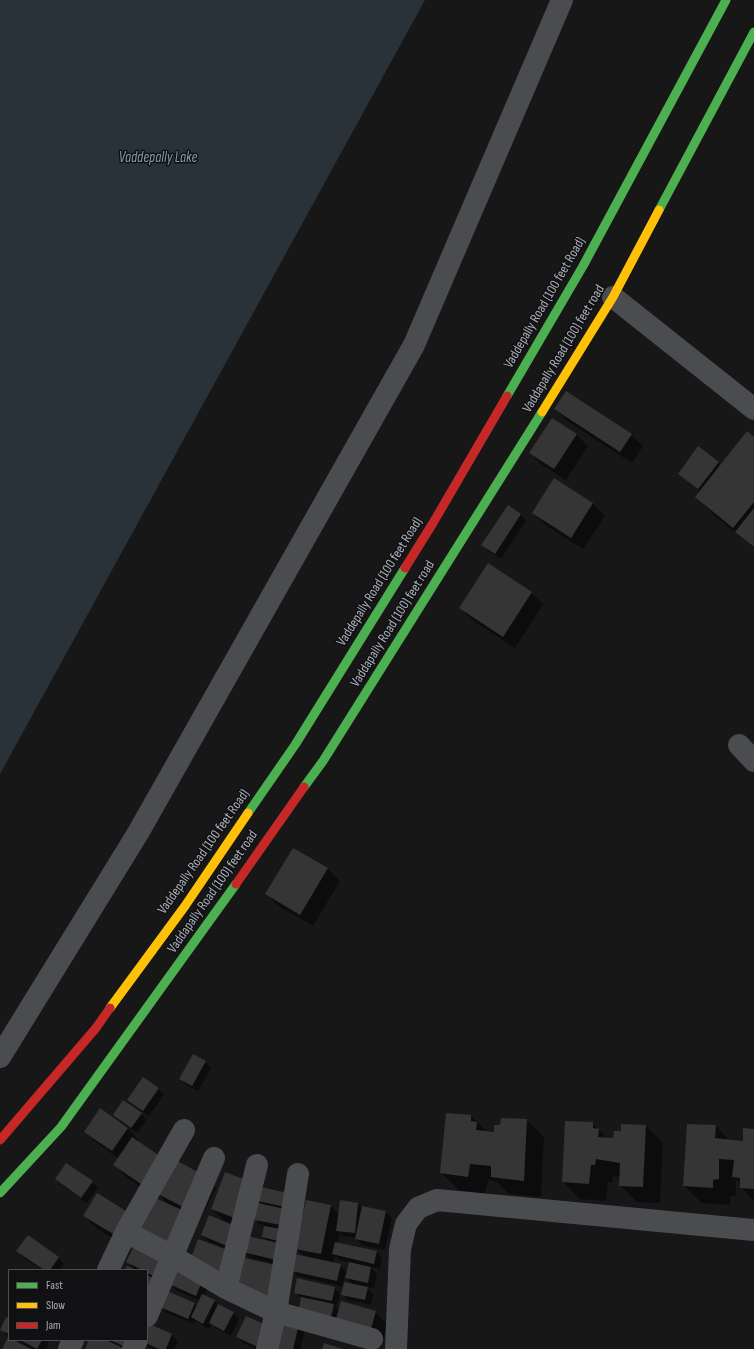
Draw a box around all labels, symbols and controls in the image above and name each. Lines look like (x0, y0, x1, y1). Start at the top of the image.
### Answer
water label: Vaddepally Lake (119, 149, 197, 167)
street label: Vaddepally Road (100 feet Road) (501, 234, 589, 372)
street label: Vaddapally Road (100) feet road (519, 282, 609, 416)
street label: Vaddepally Road (100 feet Road) (334, 515, 426, 649)
street label: Vaddapally Road (100) feet road (347, 558, 439, 690)
street label: Vaddepally Road (100 feet Road) (155, 786, 253, 918)
street label: Vaddapally Road (100) feet road (164, 827, 262, 957)
legend (8, 1269, 148, 1341)
text: Fast (46, 1278, 63, 1293)
text: Slow (46, 1298, 65, 1313)
text: Jam (46, 1318, 61, 1333)

